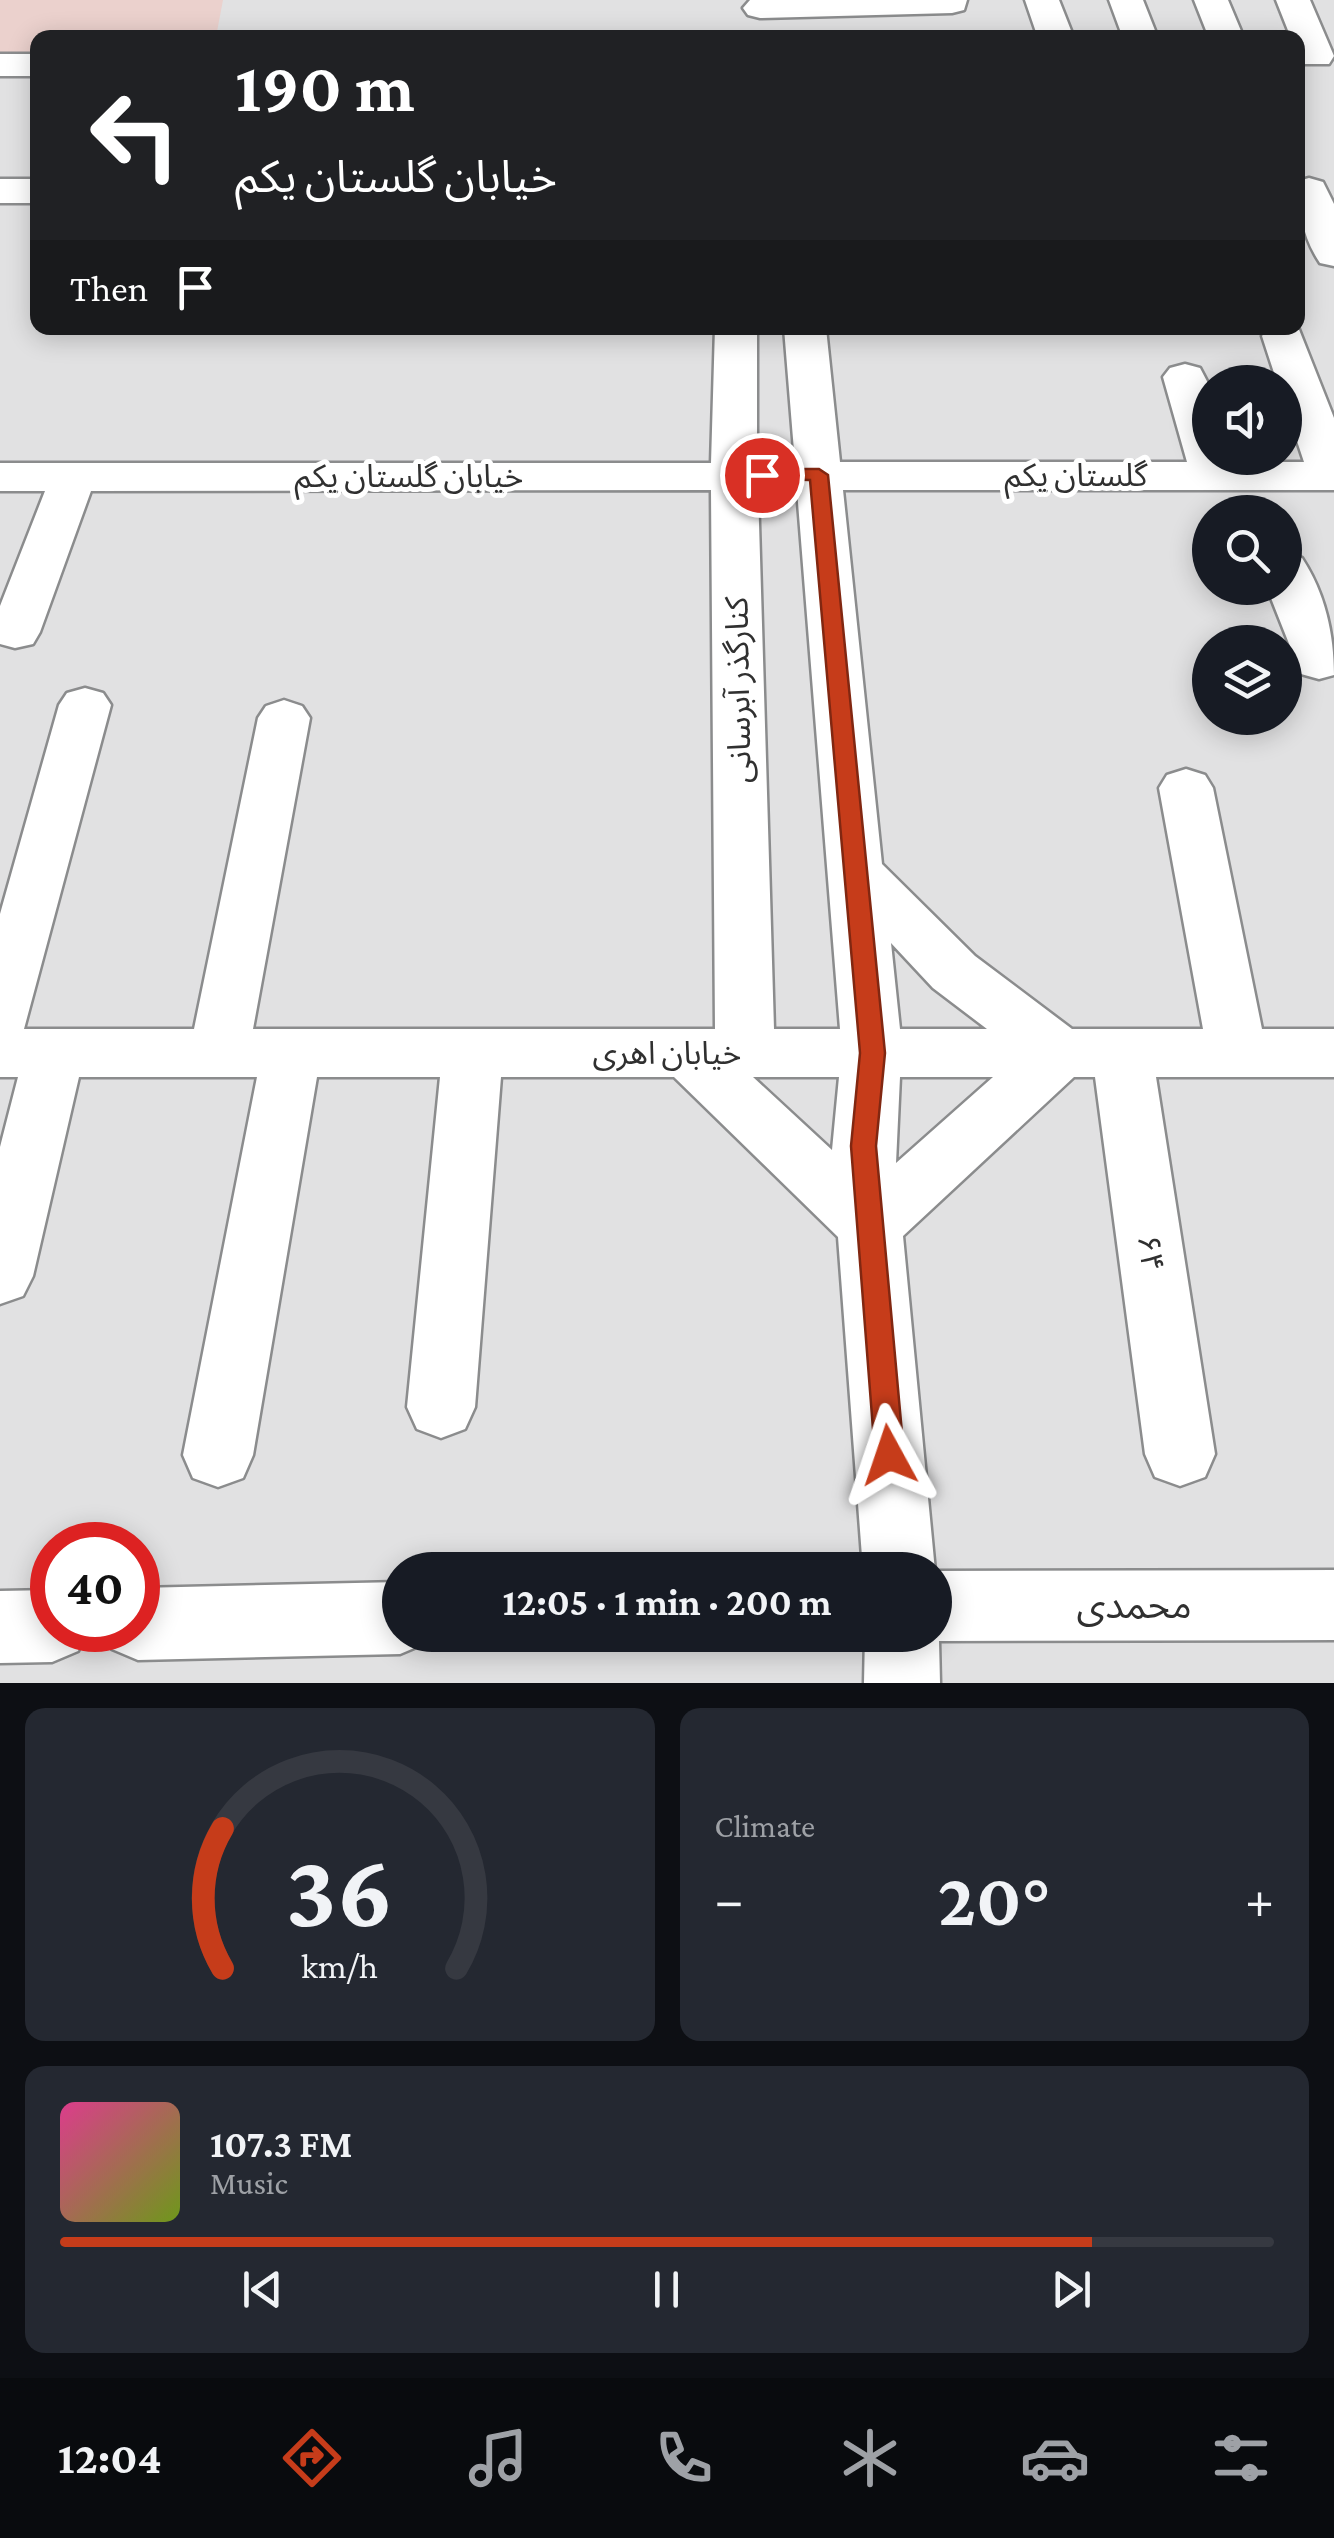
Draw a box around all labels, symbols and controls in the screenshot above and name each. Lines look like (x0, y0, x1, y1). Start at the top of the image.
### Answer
text: 190 m (235, 48, 415, 126)
icon: left (70, 70, 200, 200)
text: خیابان گلستان یکم (235, 152, 557, 202)
icon: arrive (168, 260, 223, 315)
text: Then (70, 267, 148, 309)
map controls (1192, 365, 1302, 735)
button: sound (1192, 365, 1302, 475)
pin (720, 433, 805, 518)
icon: arrive (735, 448, 790, 503)
street label: گلستان یکم (1005, 457, 1148, 499)
street label: خیابان گلستان یکم (295, 458, 523, 500)
button: search (1192, 495, 1302, 605)
street label: کنارگذر آبرسانی (718, 596, 759, 783)
button: layers (1192, 625, 1302, 735)
street label: خیابان اهری (593, 1035, 741, 1072)
street label: ۶۴ (1131, 1232, 1171, 1274)
position arrow (837, 1403, 941, 1507)
speed limit sign: 40 (30, 1522, 160, 1652)
text: 12:05 · 1 min · 200 m (503, 1581, 831, 1623)
street label: محمدی (1076, 1584, 1192, 1627)
text: Climate (715, 1808, 815, 1844)
text: 36 (286, 1833, 394, 1948)
text: 20° (938, 1858, 1051, 1941)
text: − (715, 1869, 744, 1930)
text: + (1245, 1869, 1274, 1930)
text: km/h (301, 1946, 378, 1986)
text: 107.3 FM (210, 2123, 352, 2165)
text: Music (210, 2165, 288, 2201)
icon: previous (235, 2262, 290, 2317)
icon: pause (639, 2262, 694, 2317)
icon: next (1044, 2262, 1099, 2317)
icon: directions (277, 2423, 347, 2493)
icon: music (463, 2423, 533, 2493)
icon: phone (649, 2423, 719, 2493)
icon: climate (835, 2423, 905, 2493)
icon: car (1020, 2423, 1090, 2493)
icon: filters (1206, 2423, 1276, 2493)
text: 12:04 (58, 2433, 162, 2483)

